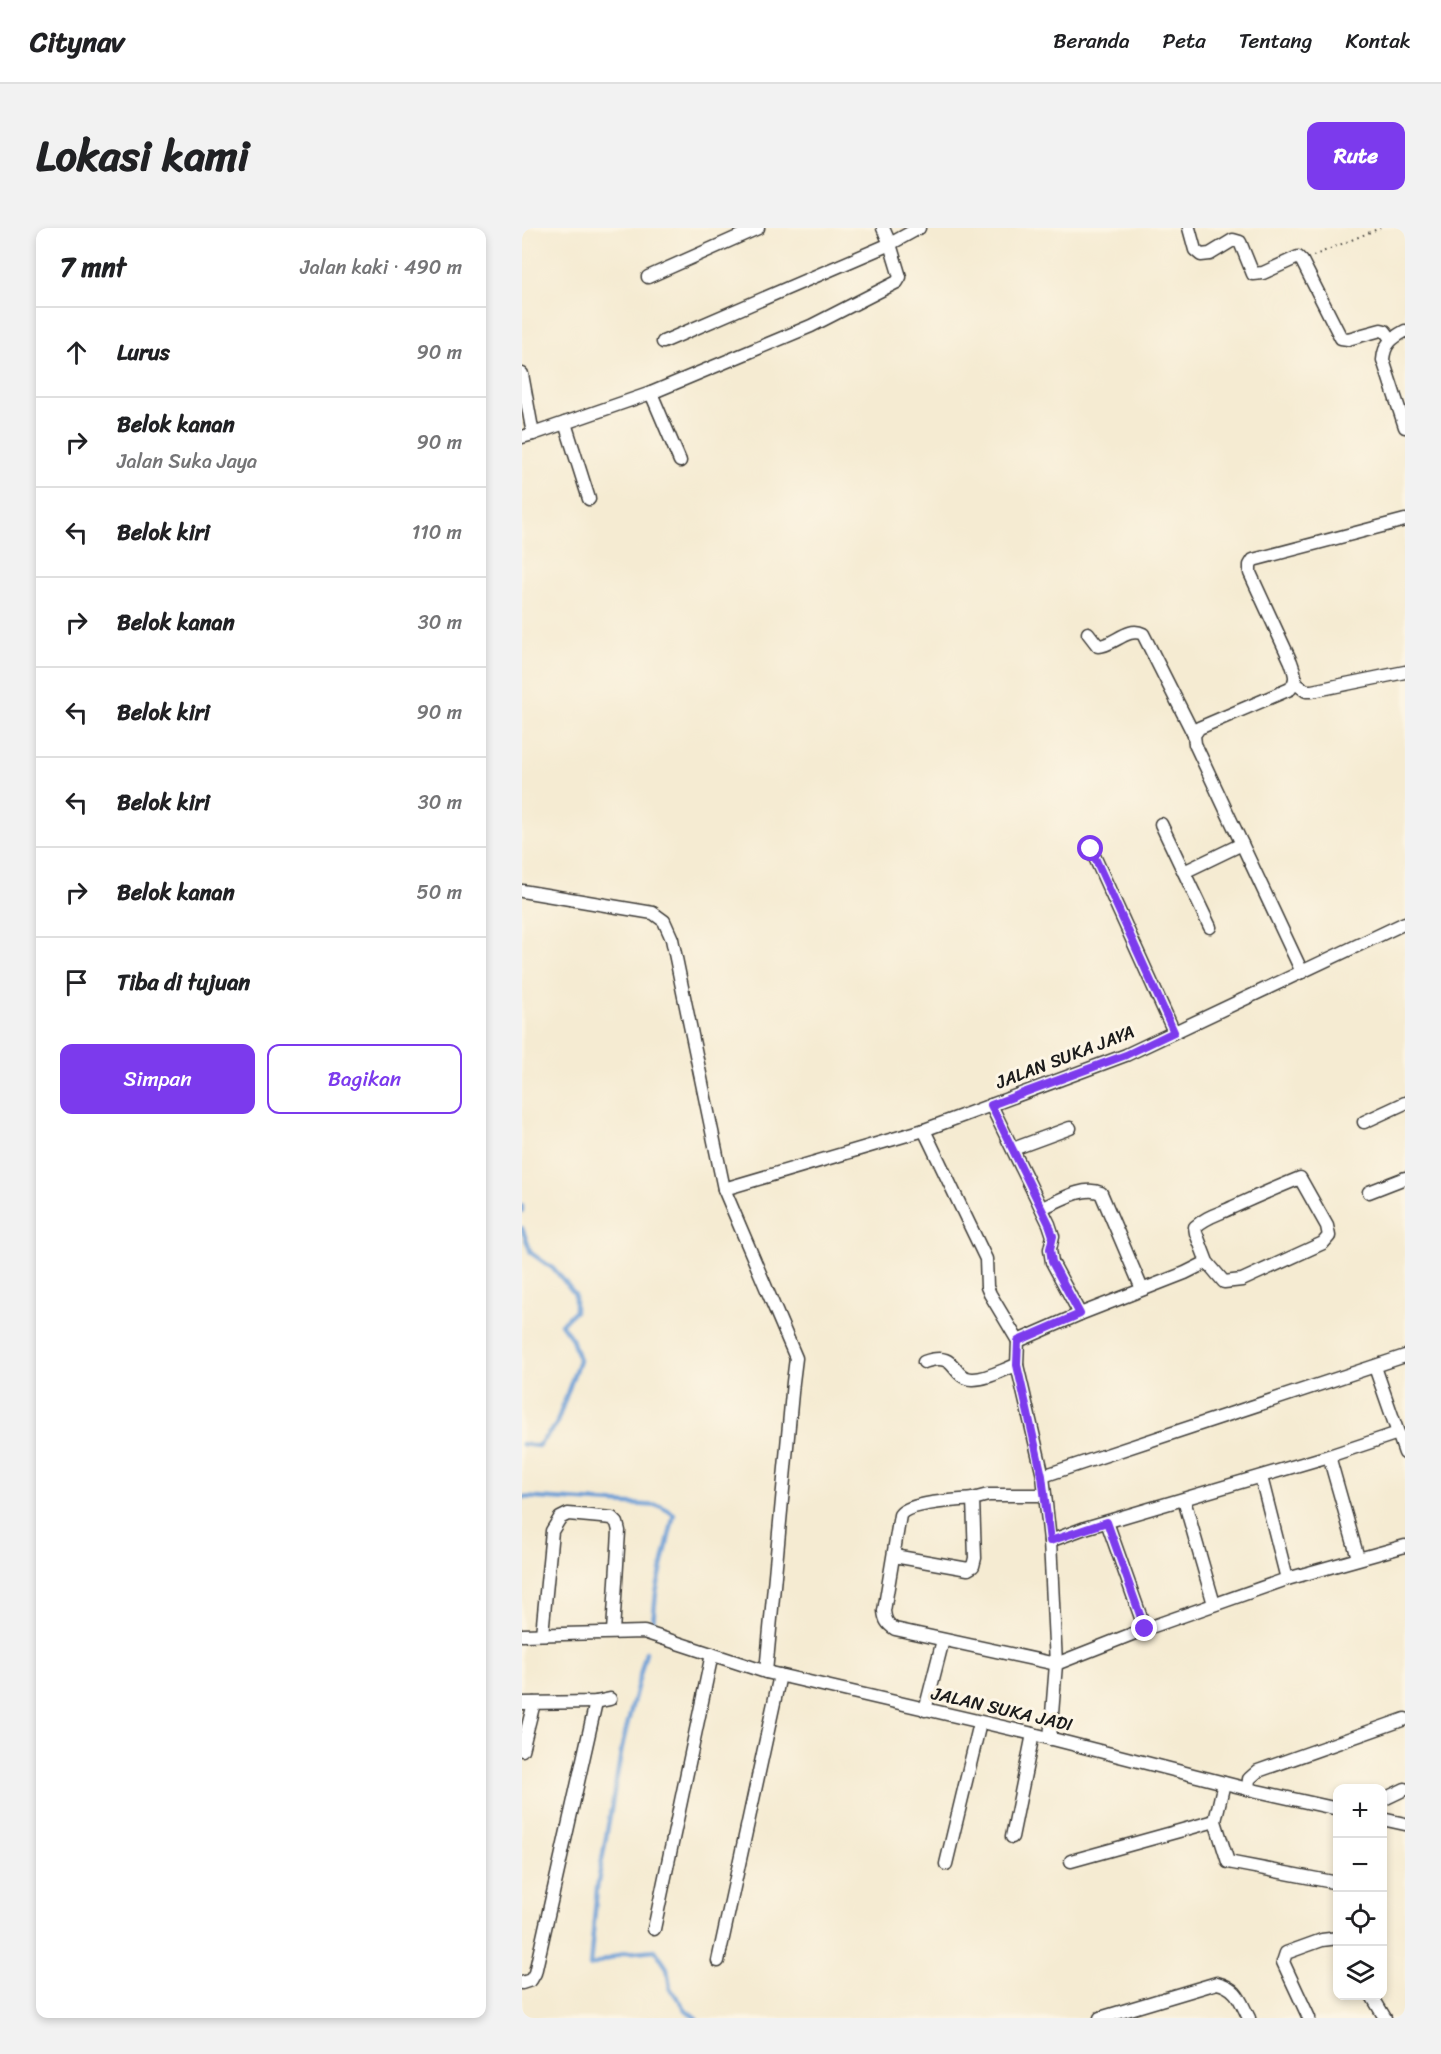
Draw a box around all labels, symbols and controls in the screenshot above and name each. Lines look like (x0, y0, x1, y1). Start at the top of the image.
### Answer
text: Citynav (30, 17, 124, 66)
text: Beranda (1053, 22, 1129, 60)
text: Peta (1162, 22, 1206, 60)
text: Tentang (1239, 22, 1312, 60)
text: Kontak (1345, 22, 1411, 60)
text: Lokasi kami (36, 119, 249, 193)
button: Rute (1307, 122, 1405, 190)
text: 7 mnt (60, 244, 126, 290)
text: Jalan kaki · 490 m (300, 250, 462, 285)
text: Lurus (117, 333, 170, 372)
text: 90 m (417, 335, 462, 370)
icon: ahead (60, 336, 93, 369)
text: Belok kanan (117, 405, 235, 444)
text: 90 m (417, 425, 462, 460)
icon: right (60, 426, 93, 459)
text: Jalan Suka Jaya (117, 444, 257, 479)
text: Belok kiri (117, 513, 210, 552)
text: 110 m (412, 515, 462, 550)
icon: left (60, 516, 93, 549)
text: Belok kanan (117, 603, 235, 642)
text: 30 m (418, 605, 462, 640)
icon: right (60, 606, 93, 639)
text: Belok kiri (117, 693, 210, 732)
text: 90 m (417, 695, 462, 730)
icon: left (60, 696, 93, 729)
text: Belok kiri (117, 783, 210, 822)
text: 30 m (418, 785, 462, 820)
icon: left (60, 786, 93, 819)
route start (1077, 835, 1103, 861)
text: Belok kanan (117, 873, 235, 912)
text: 50 m (417, 875, 462, 910)
icon: right (60, 876, 93, 909)
text: Tiba di tujuan (117, 963, 250, 1002)
icon: arrive (60, 966, 93, 999)
street label: JALAN SUKA JAYA (990, 1016, 1139, 1099)
button: Simpan (60, 1044, 255, 1114)
button: Bagikan (267, 1044, 462, 1114)
route end (1131, 1615, 1157, 1641)
street label: JALAN SUKA JADI (927, 1677, 1076, 1741)
map controls (1333, 1784, 1387, 2000)
button: + (1333, 1784, 1387, 1838)
button: − (1333, 1838, 1387, 1892)
button: locate (1333, 1892, 1387, 1946)
button: layers (1333, 1946, 1387, 2000)

